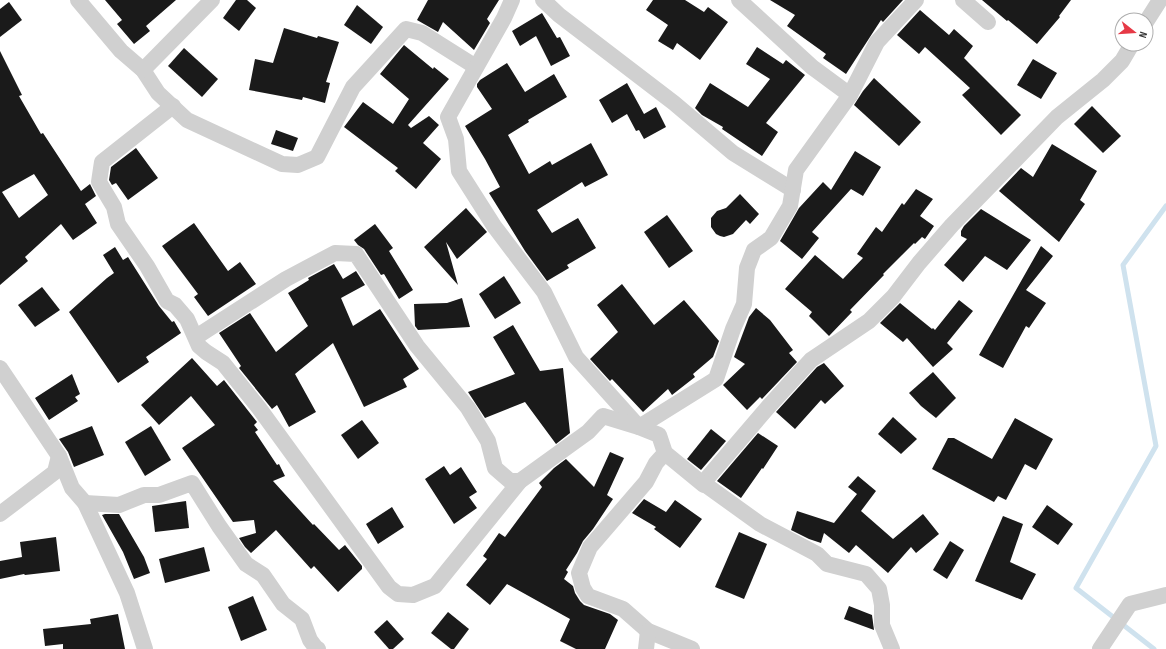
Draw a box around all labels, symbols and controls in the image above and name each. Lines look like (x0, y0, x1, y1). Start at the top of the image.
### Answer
north arrow (1114, 12, 1154, 52)
text: N (1136, 30, 1150, 40)

